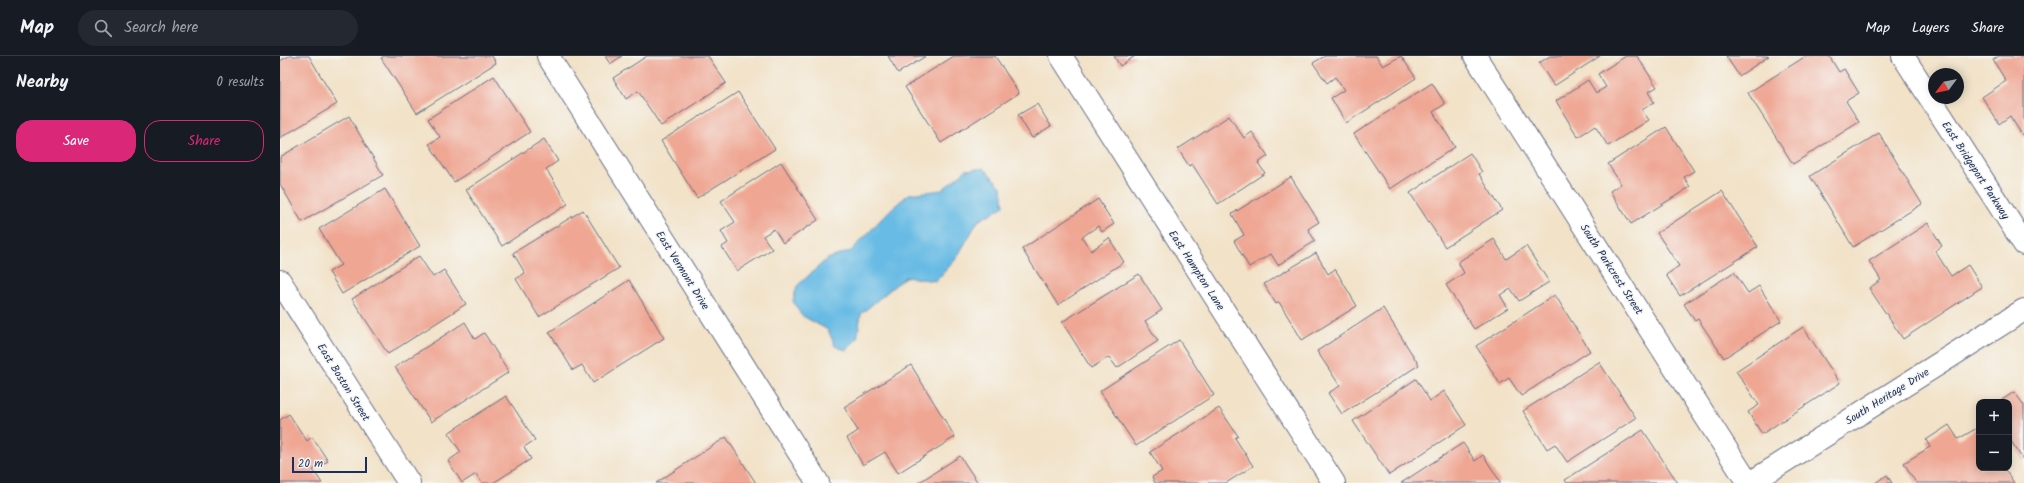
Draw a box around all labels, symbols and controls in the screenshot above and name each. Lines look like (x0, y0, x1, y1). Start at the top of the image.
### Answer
search box (78, 10, 358, 46)
text: Map (20, 13, 54, 43)
text: Search here (124, 16, 198, 40)
icon: search (92, 17, 114, 39)
text: Map (1866, 17, 1890, 39)
text: Layers (1912, 17, 1950, 39)
text: Share (1972, 17, 2004, 39)
north arrow (1928, 68, 1964, 104)
text: Nearby (16, 69, 68, 96)
text: 0 results (217, 72, 264, 93)
street label: East Bridgeport Parkway (1937, 118, 2014, 224)
button: Save (16, 120, 136, 162)
button: Share (144, 120, 264, 162)
street label: South Parkcrest Street (1575, 220, 1648, 319)
street label: East Vermont Drive (651, 227, 714, 314)
street label: East Hampton Lane (1163, 227, 1229, 314)
street label: East Boston Street (312, 340, 375, 426)
street label: South Heritage Drive (1842, 364, 1933, 430)
map controls (1976, 399, 2012, 471)
button: + (1976, 399, 2012, 435)
button: − (1976, 435, 2012, 471)
scale bar (292, 455, 367, 474)
text: 20 m (298, 455, 323, 473)

